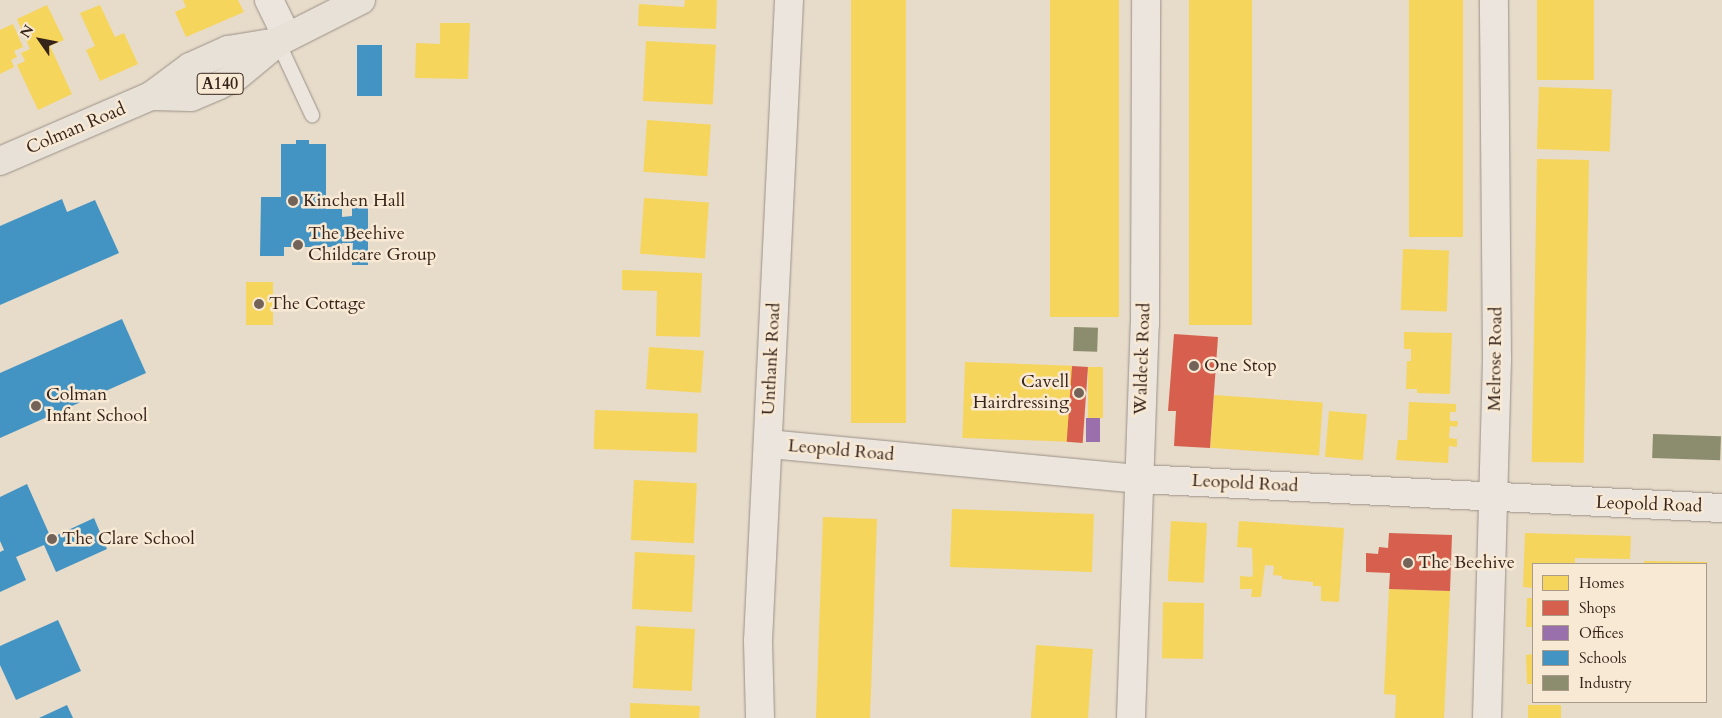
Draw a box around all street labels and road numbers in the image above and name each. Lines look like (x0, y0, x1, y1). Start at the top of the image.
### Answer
road number: A140 (196, 70, 244, 98)
street label: Colman Road (23, 98, 129, 160)
street label: Unthank Road (758, 302, 786, 416)
street label: Waldeck Road (1130, 303, 1156, 415)
street label: Melrose Road (1484, 307, 1508, 411)
street label: Leopold Road (787, 436, 895, 466)
street label: Leopold Road (1191, 470, 1299, 498)
street label: Leopold Road (1595, 492, 1703, 518)

